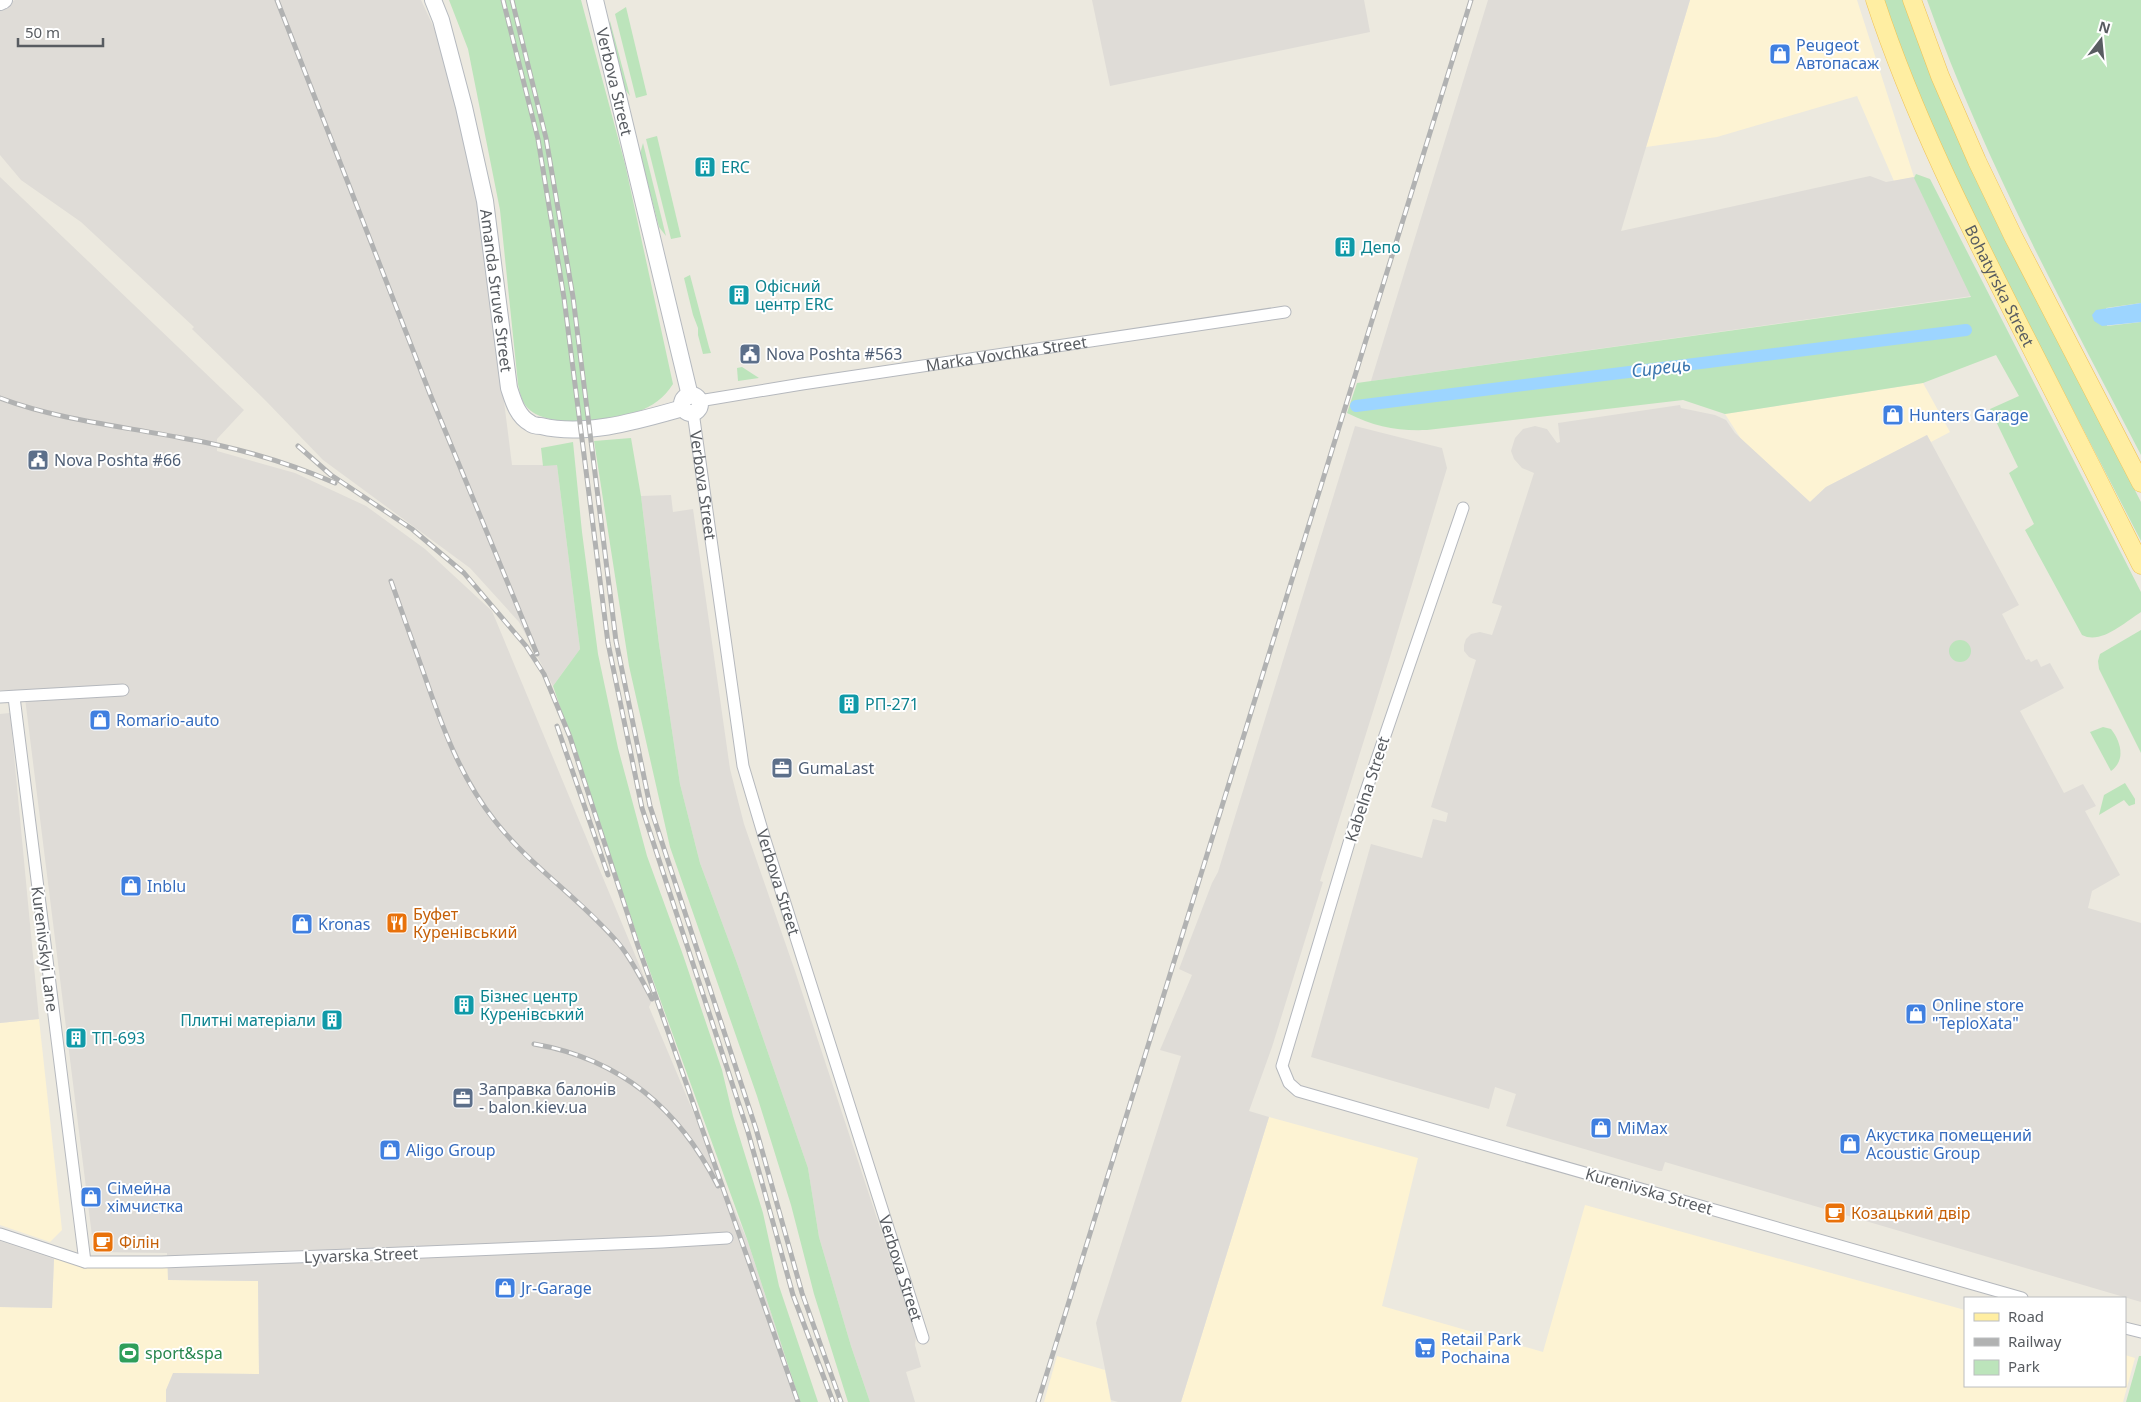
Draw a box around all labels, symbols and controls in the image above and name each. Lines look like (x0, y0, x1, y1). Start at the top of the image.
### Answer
scale bar (18, 15, 102, 47)
north arrow (2076, 15, 2126, 65)
text: N (2097, 16, 2113, 38)
text: 50 m (25, 22, 60, 42)
street label: Verbova Street (591, 26, 638, 138)
place label: Peugeot Автопасаж (1796, 34, 1880, 74)
shop icon: Peugeot Автопасаж (1768, 42, 1792, 66)
building icon: ERC (693, 155, 717, 179)
place label: ERC (721, 156, 750, 178)
street label: Amanda Struve Street (475, 208, 518, 373)
street label: Bohatyrska Street (1960, 221, 2040, 351)
building icon: Депо (1333, 235, 1357, 259)
place label: Депо (1361, 236, 1401, 258)
place label: Офісний центр ERC (755, 275, 834, 315)
building icon: Офісний центр ERC (727, 283, 751, 307)
street label: Marka Vovchka Street (924, 331, 1089, 376)
public building icon: Nova Poshta #563 (738, 342, 762, 366)
place label: Nova Poshta #563 (766, 343, 902, 365)
water label: Сирець (1630, 351, 1692, 383)
shop icon: Hunters Garage (1881, 403, 1905, 427)
place label: Hunters Garage (1909, 404, 2029, 426)
street label: Verbova Street (685, 429, 722, 542)
public building icon: Nova Poshta #66 (26, 448, 50, 472)
place label: Nova Poshta #66 (54, 449, 181, 471)
building icon: РП-271 (837, 692, 861, 716)
place label: РП-271 (865, 693, 919, 715)
shop icon: Romario-auto (88, 708, 112, 732)
place label: Romario-auto (116, 709, 219, 731)
street label: Kabelna Street (1340, 733, 1394, 845)
office icon: GumaLast (770, 756, 794, 780)
place label: GumaLast (798, 757, 874, 779)
street label: Verbova Street (751, 827, 806, 938)
shop icon: Inblu (119, 874, 143, 898)
place label: Inblu (147, 875, 186, 897)
street label: Kurenivskyi Lane (26, 885, 64, 1013)
place label: Буфет Куренівський (413, 903, 517, 943)
restaurant icon: Буфет Куренівський (385, 911, 409, 935)
shop icon: Kronas (290, 912, 314, 936)
place label: Kronas (318, 913, 370, 935)
place label: Бізнес центр Куренівський (480, 985, 584, 1025)
building icon: Бізнес центр Куренівський (452, 993, 476, 1017)
place label: Online store "TeploXata" (1932, 994, 2024, 1034)
shop icon: Online store "TeploXata" (1904, 1002, 1928, 1026)
building icon: Плитні матеріали (320, 1008, 344, 1032)
place label: Плитні матеріали (180, 1009, 316, 1031)
building icon: ТП-693 (64, 1026, 88, 1050)
place label: ТП-693 (92, 1027, 145, 1049)
place label: Заправка балонів - balon.kiev.ua (479, 1078, 616, 1118)
office icon: Заправка балонів - balon.kiev.ua (451, 1086, 475, 1110)
shop icon: MiMax (1589, 1116, 1613, 1140)
place label: MiMax (1617, 1117, 1668, 1139)
place label: Акустика помещений Acoustic Group (1866, 1124, 2032, 1164)
shop icon: Акустика помещений Acoustic Group (1838, 1132, 1862, 1156)
shop icon: Aligo Group (378, 1138, 402, 1162)
place label: Aligo Group (406, 1139, 496, 1161)
street label: Kurenivska Street (1583, 1162, 1715, 1220)
place label: Сімейна хімчистка (107, 1177, 183, 1217)
shop icon: Сімейна хімчистка (79, 1185, 103, 1209)
cafe icon: Козацький двір (1823, 1201, 1847, 1225)
place label: Козацький двір (1851, 1202, 1971, 1224)
street label: Verbova Street (874, 1212, 928, 1324)
cafe icon: Філін (91, 1230, 115, 1254)
place label: Філін (119, 1231, 160, 1253)
street label: Lyvarska Street (304, 1242, 419, 1268)
shop icon: Jr-Garage (493, 1276, 517, 1300)
place label: Jr-Garage (519, 1277, 592, 1299)
legend (1964, 1297, 2126, 1387)
text: Road (2008, 1306, 2044, 1326)
place label: Retail Park Pochaina (1441, 1328, 1521, 1368)
text: Railway (2008, 1331, 2062, 1351)
supermarket icon: Retail Park Pochaina (1413, 1336, 1437, 1360)
sports icon: sport&spa (117, 1341, 141, 1365)
place label: sport&spa (145, 1342, 223, 1364)
text: Park (2008, 1356, 2040, 1376)

